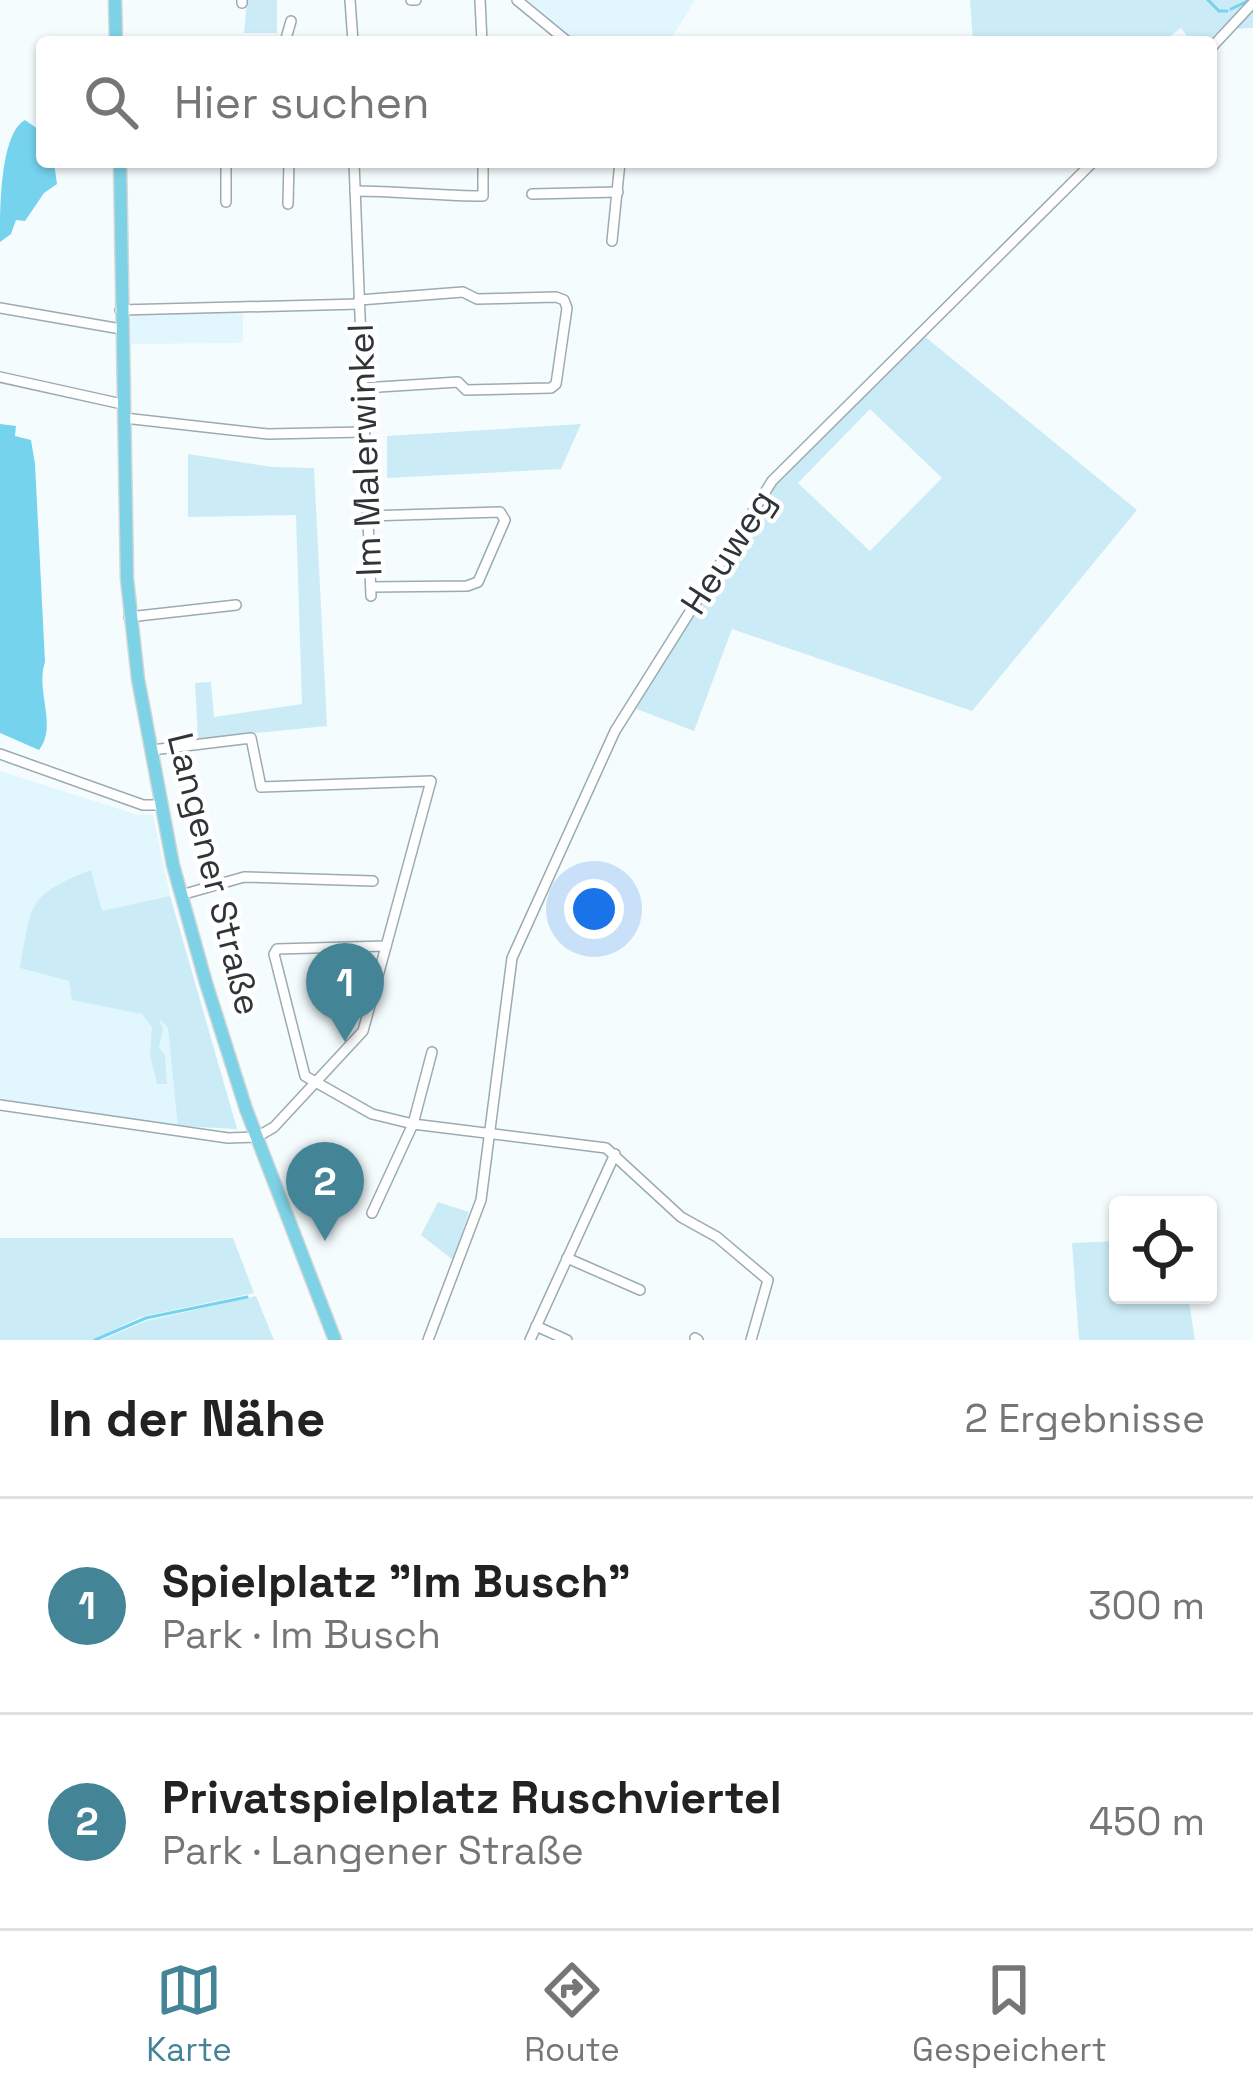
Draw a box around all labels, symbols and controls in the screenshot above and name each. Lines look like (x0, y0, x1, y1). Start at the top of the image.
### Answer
search box (36, 36, 1217, 168)
icon: search (78, 69, 144, 135)
text: Hier suchen (174, 74, 430, 131)
street label: Im Malerwinkel (338, 323, 392, 577)
street label: Heuweg (671, 481, 785, 623)
street label: Langener Straße (157, 728, 271, 1020)
your location (564, 879, 624, 939)
pin: 1 (306, 943, 384, 1042)
pin: 2 (286, 1142, 364, 1241)
map controls (1109, 1196, 1217, 1304)
button: locate (1109, 1196, 1217, 1304)
text: In der Nähe (48, 1386, 325, 1451)
text: 2 Ergebnisse (965, 1394, 1205, 1443)
text: Spielplatz "Im Busch" (162, 1553, 631, 1610)
text: 1 (78, 1581, 96, 1630)
text: 300 m (1088, 1581, 1205, 1630)
text: Park · Im Busch (162, 1610, 441, 1659)
text: Privatspielplatz Ruschviertel (162, 1769, 782, 1826)
text: 2 (75, 1797, 99, 1846)
text: 450 m (1089, 1797, 1205, 1846)
text: Park · Langener Straße (162, 1826, 584, 1875)
tab: Karte (146, 1957, 232, 2071)
tab: Route (524, 1957, 620, 2071)
tab: Gespeichert (912, 1957, 1107, 2071)

